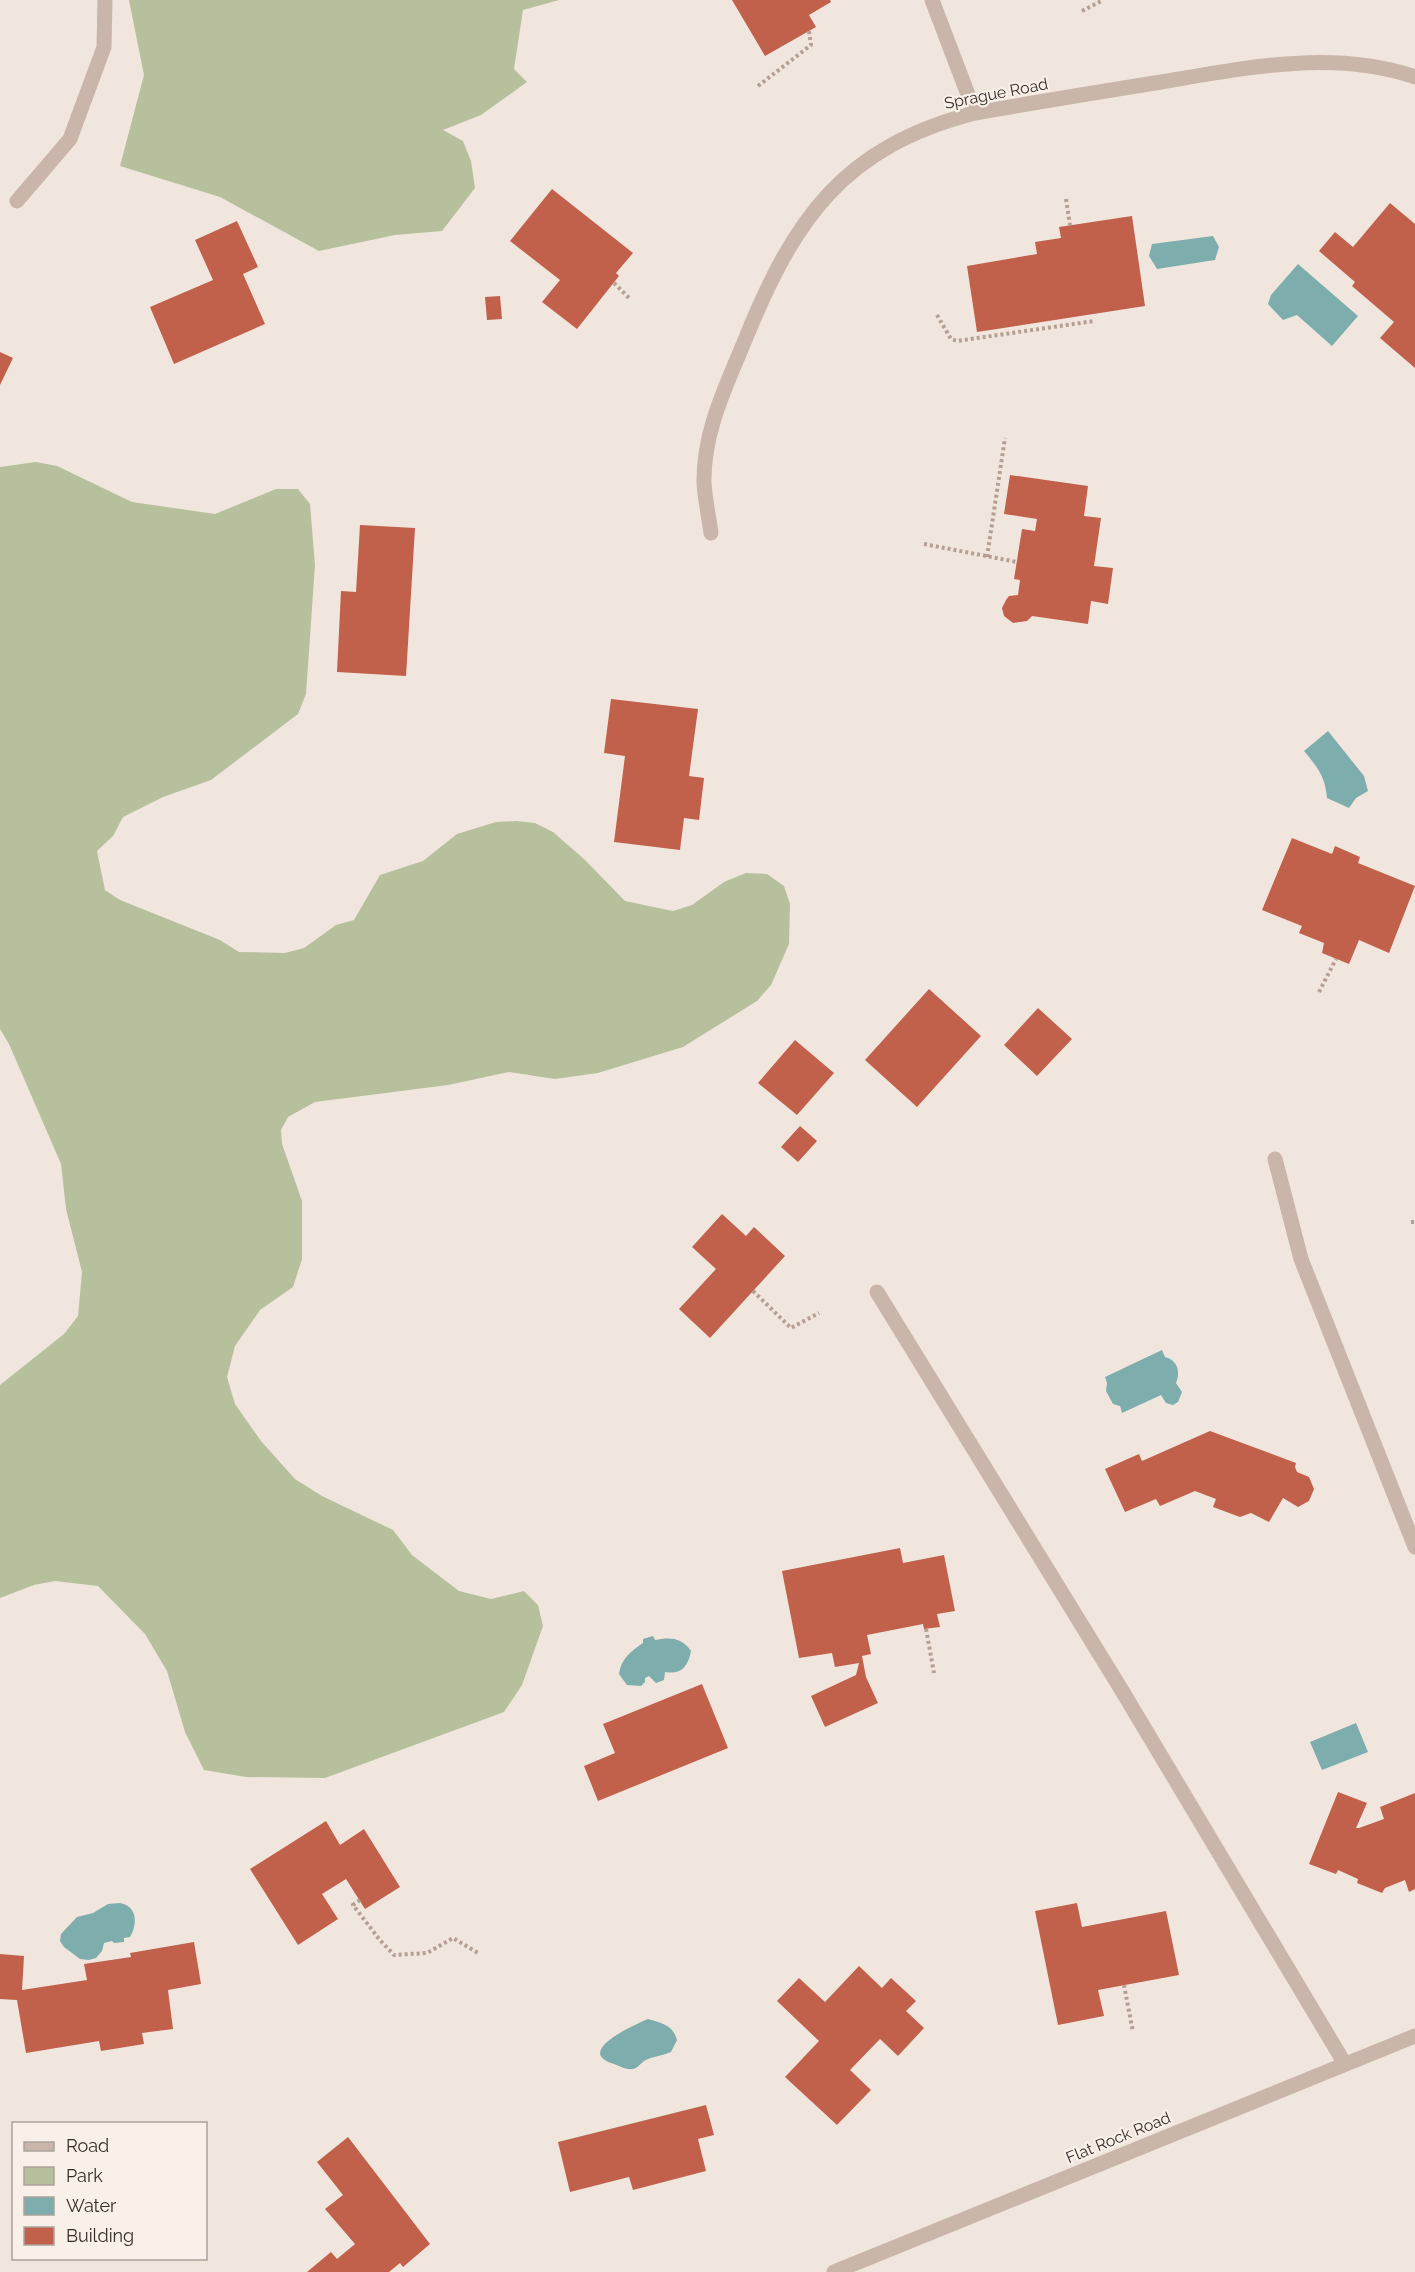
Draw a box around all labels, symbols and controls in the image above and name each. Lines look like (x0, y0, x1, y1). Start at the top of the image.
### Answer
street label: Sprague Road (943, 74, 1050, 113)
street label: Flat Rock Road (1063, 2108, 1173, 2167)
legend (12, 2122, 207, 2260)
text: Road (66, 2135, 109, 2156)
text: Park (66, 2165, 103, 2186)
text: Water (66, 2195, 117, 2216)
text: Building (66, 2225, 134, 2246)

